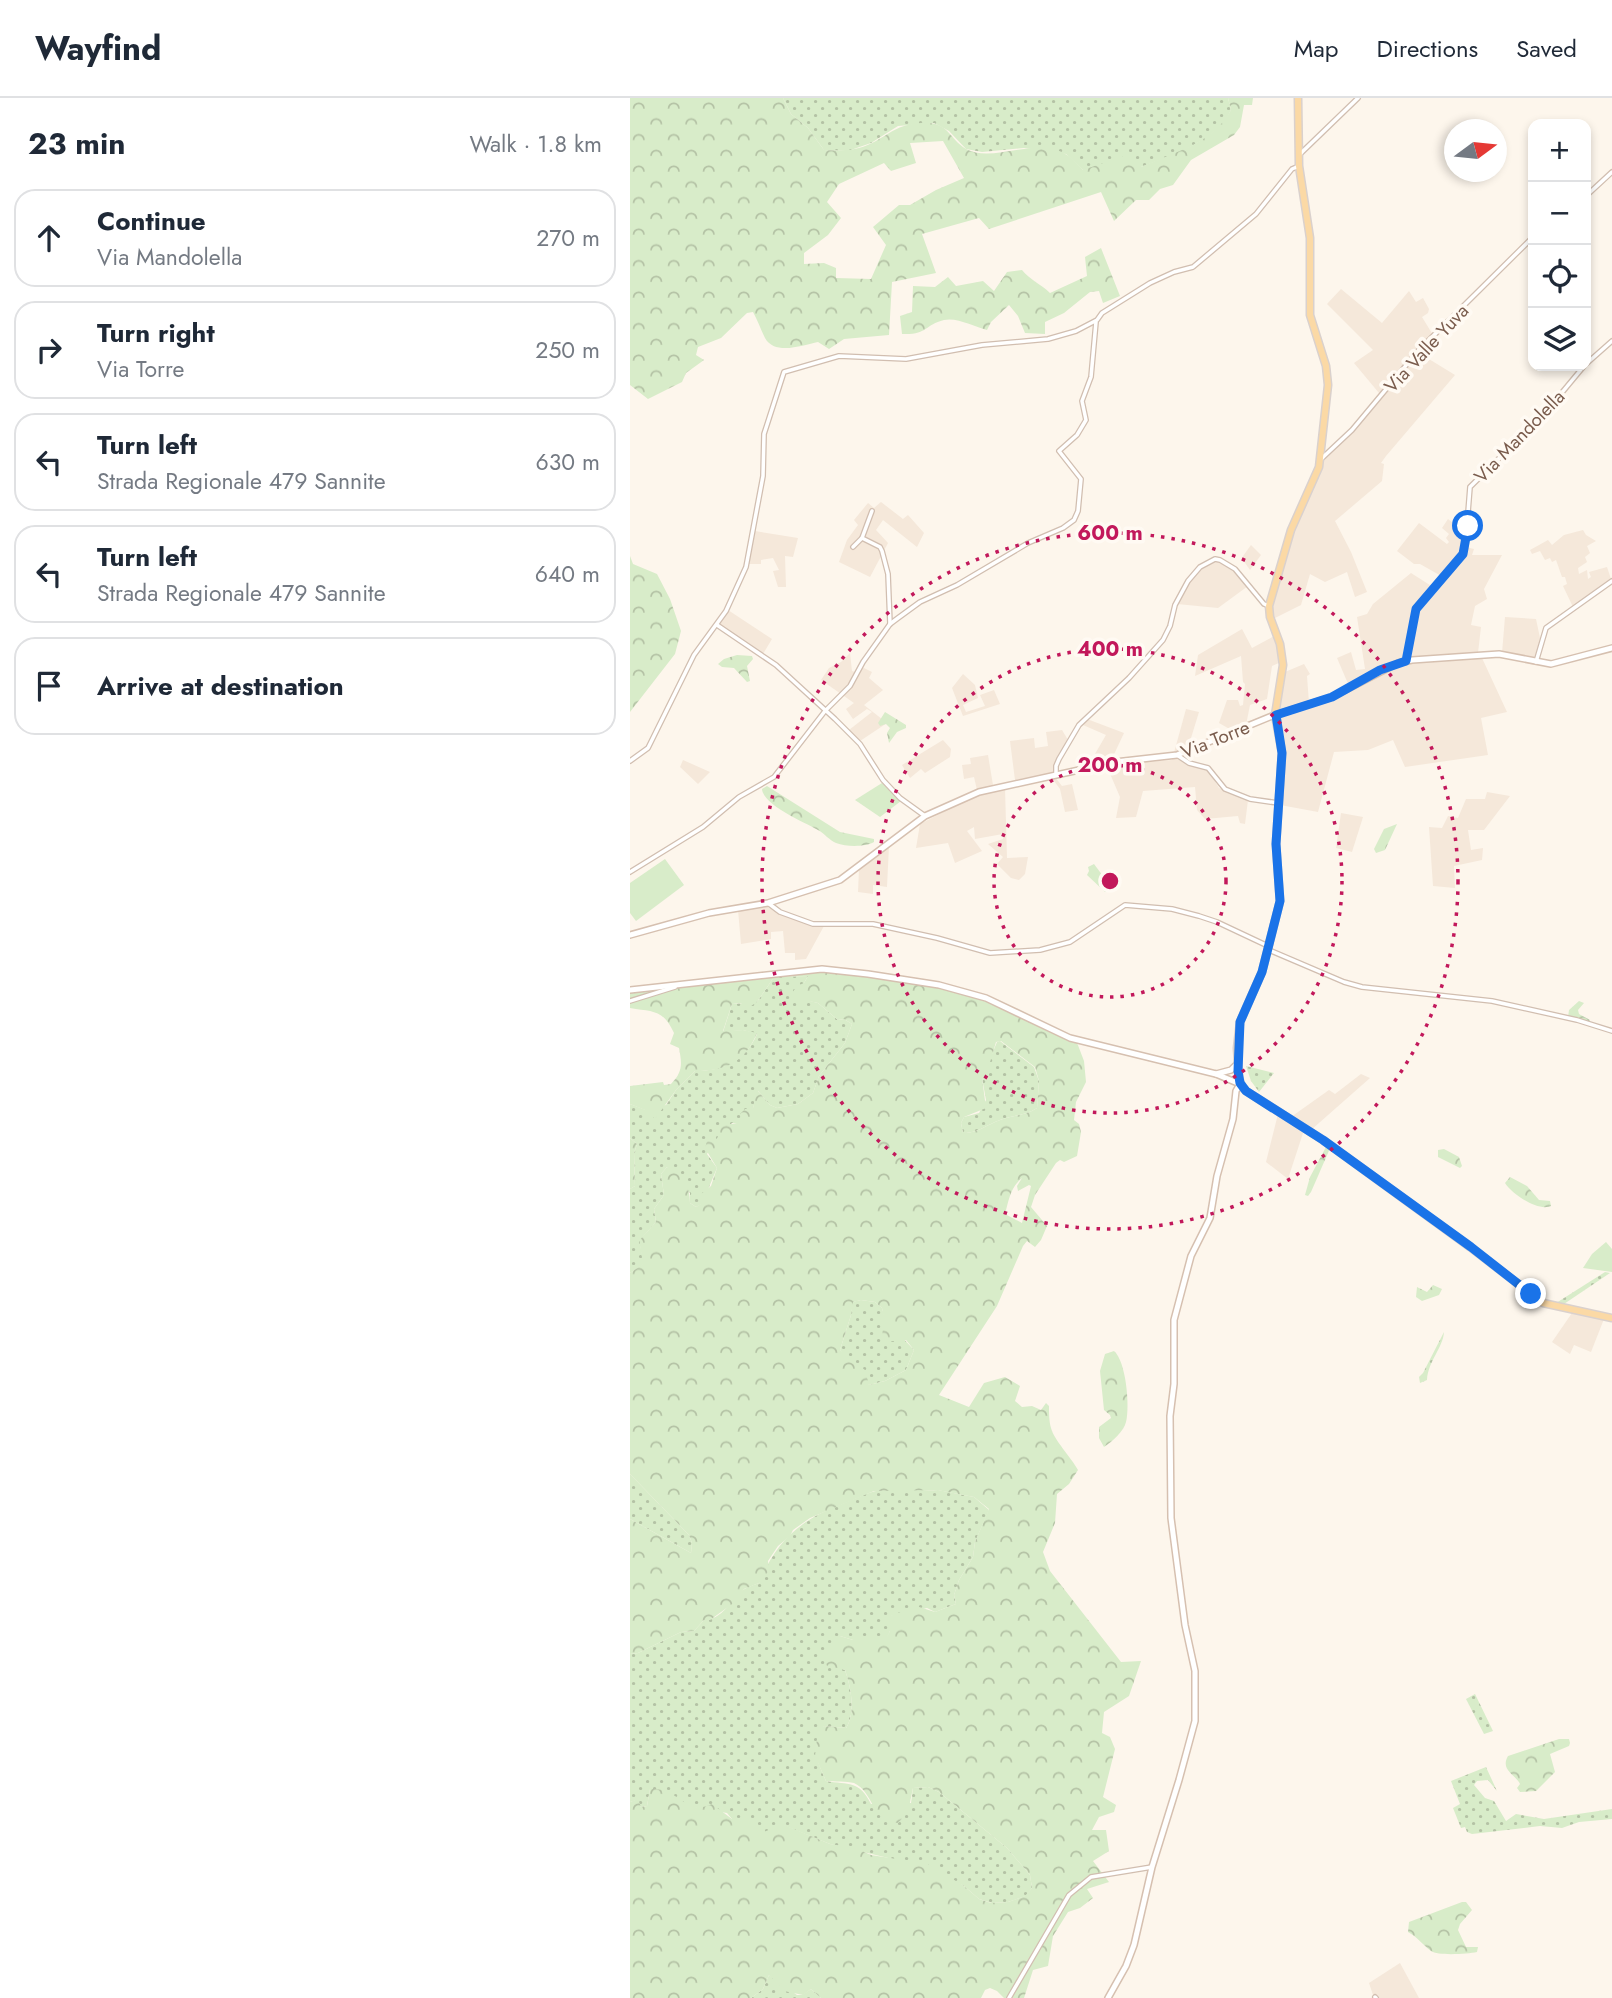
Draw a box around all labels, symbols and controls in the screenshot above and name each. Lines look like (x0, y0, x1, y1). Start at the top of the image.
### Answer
text: Wayfind (35, 25, 161, 72)
text: Map (1294, 31, 1339, 66)
text: Directions (1377, 31, 1478, 66)
text: Saved (1516, 31, 1577, 66)
north arrow (1444, 119, 1507, 182)
map controls (1528, 119, 1591, 371)
button: + (1528, 119, 1591, 182)
text: 23 min (28, 122, 125, 165)
text: Walk · 1.8 km (470, 127, 602, 161)
button: − (1528, 182, 1591, 245)
text: Continue (97, 202, 206, 240)
icon: ahead (30, 219, 68, 257)
text: 270 m (536, 221, 600, 255)
text: Via Mandolella (97, 240, 242, 274)
button: locate (1528, 245, 1591, 308)
street label: Via Valle Yuva (1378, 298, 1475, 399)
button: layers (1528, 308, 1591, 371)
text: Turn right (97, 314, 215, 352)
icon: right (30, 331, 68, 369)
text: 250 m (535, 333, 600, 367)
text: Via Torre (97, 352, 184, 386)
street label: Via Mandolella (1468, 384, 1571, 489)
text: Turn left (97, 426, 197, 464)
icon: left (30, 443, 68, 481)
text: 630 m (536, 445, 600, 479)
text: Strada Regionale 479 Sannite (97, 464, 386, 498)
route start (1452, 510, 1483, 541)
text: 600 m (1077, 518, 1143, 548)
text: Turn left (97, 538, 197, 576)
icon: left (30, 555, 68, 593)
text: 640 m (535, 557, 600, 591)
text: Strada Regionale 479 Sannite (97, 576, 386, 610)
text: 400 m (1077, 634, 1143, 664)
icon: arrive (30, 667, 68, 705)
text: Arrive at destination (97, 667, 344, 705)
street label: Via Torre (1177, 713, 1254, 765)
text: 200 m (1077, 750, 1143, 780)
centre of rings (1098, 869, 1122, 893)
route end (1515, 1278, 1546, 1309)

